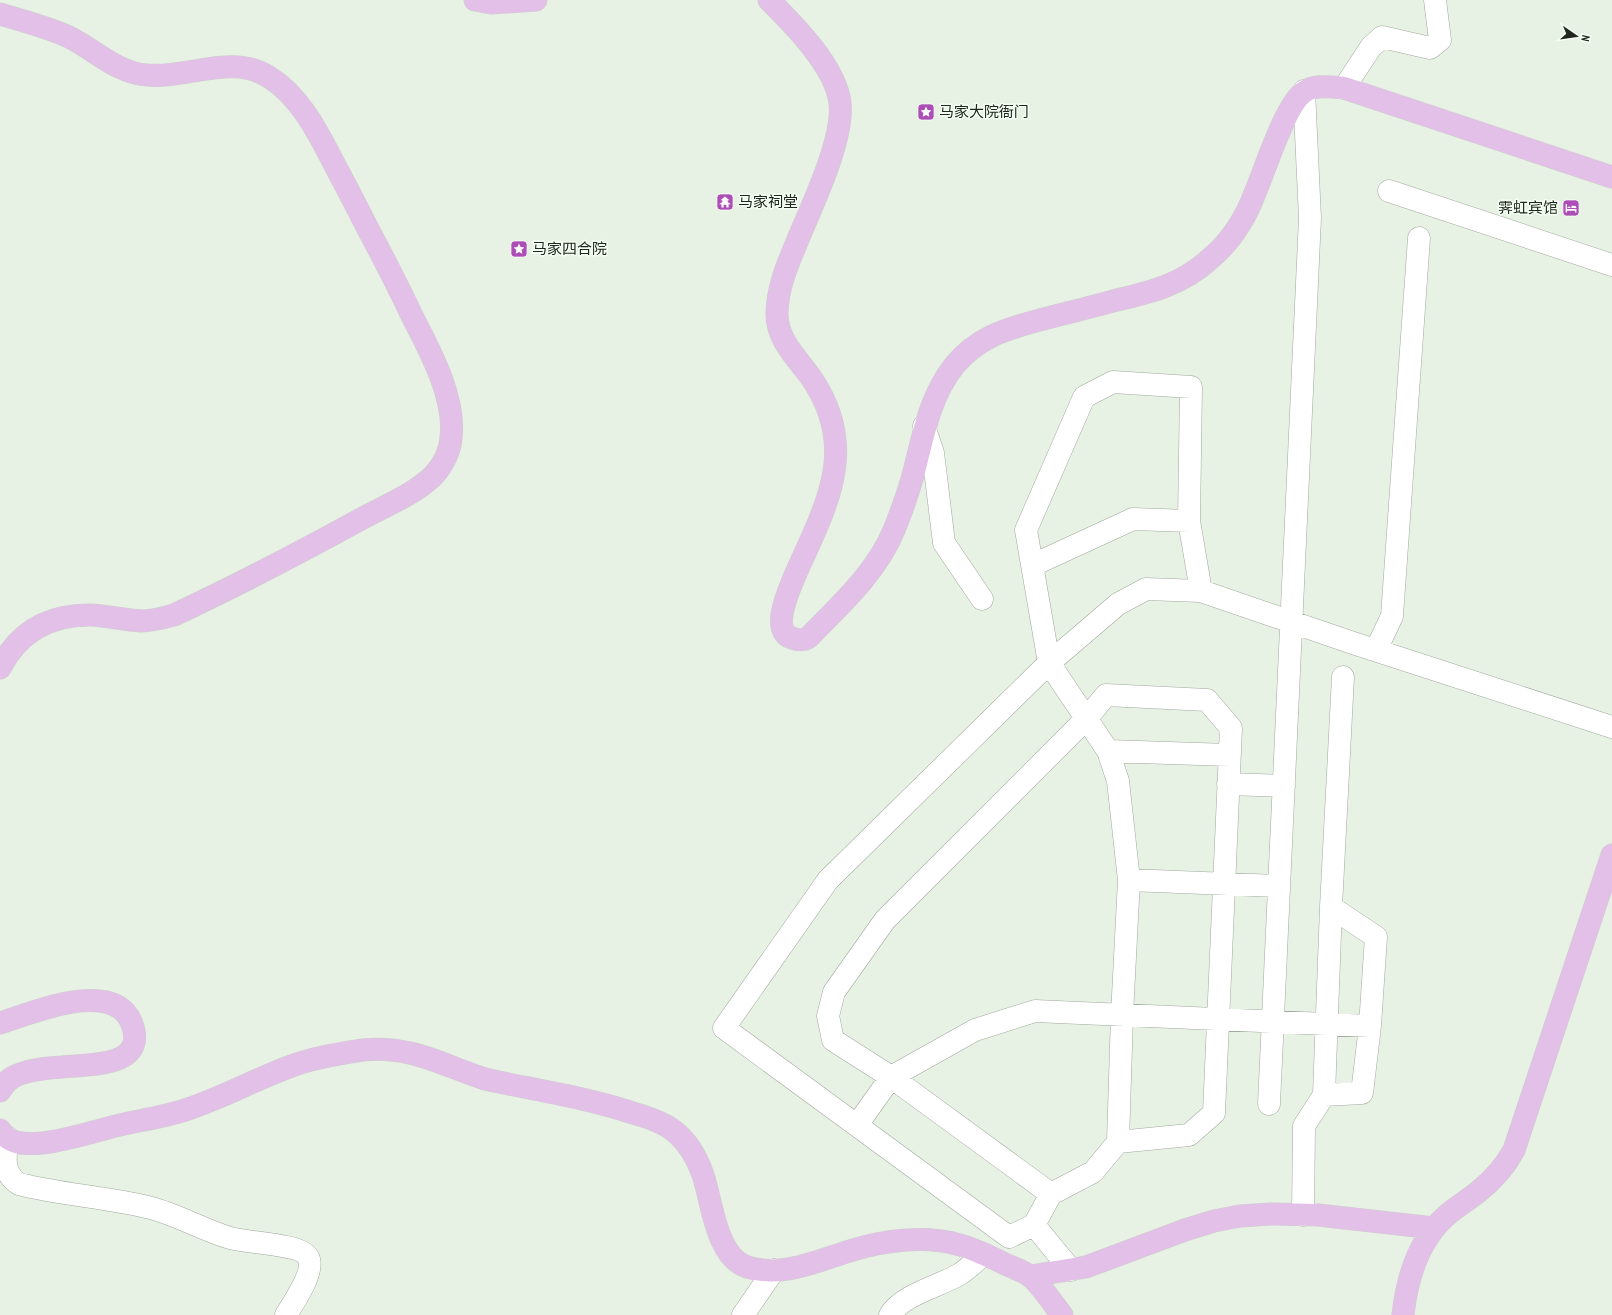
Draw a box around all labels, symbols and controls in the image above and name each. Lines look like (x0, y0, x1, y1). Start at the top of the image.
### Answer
north arrow (1556, 16, 1596, 56)
text: N (1578, 34, 1593, 43)
place icon: 马家大院衙门 (916, 102, 936, 122)
place label: 马家大院衙门 (939, 102, 1029, 121)
temple icon: 马家祠堂 (715, 192, 735, 212)
place label: 马家祠堂 (738, 192, 798, 211)
place label: 霁虹宾馆 (1498, 198, 1558, 217)
hotel icon: 霁虹宾馆 (1561, 198, 1581, 218)
place icon: 马家四合院 (509, 239, 529, 259)
place label: 马家四合院 (532, 239, 607, 258)

